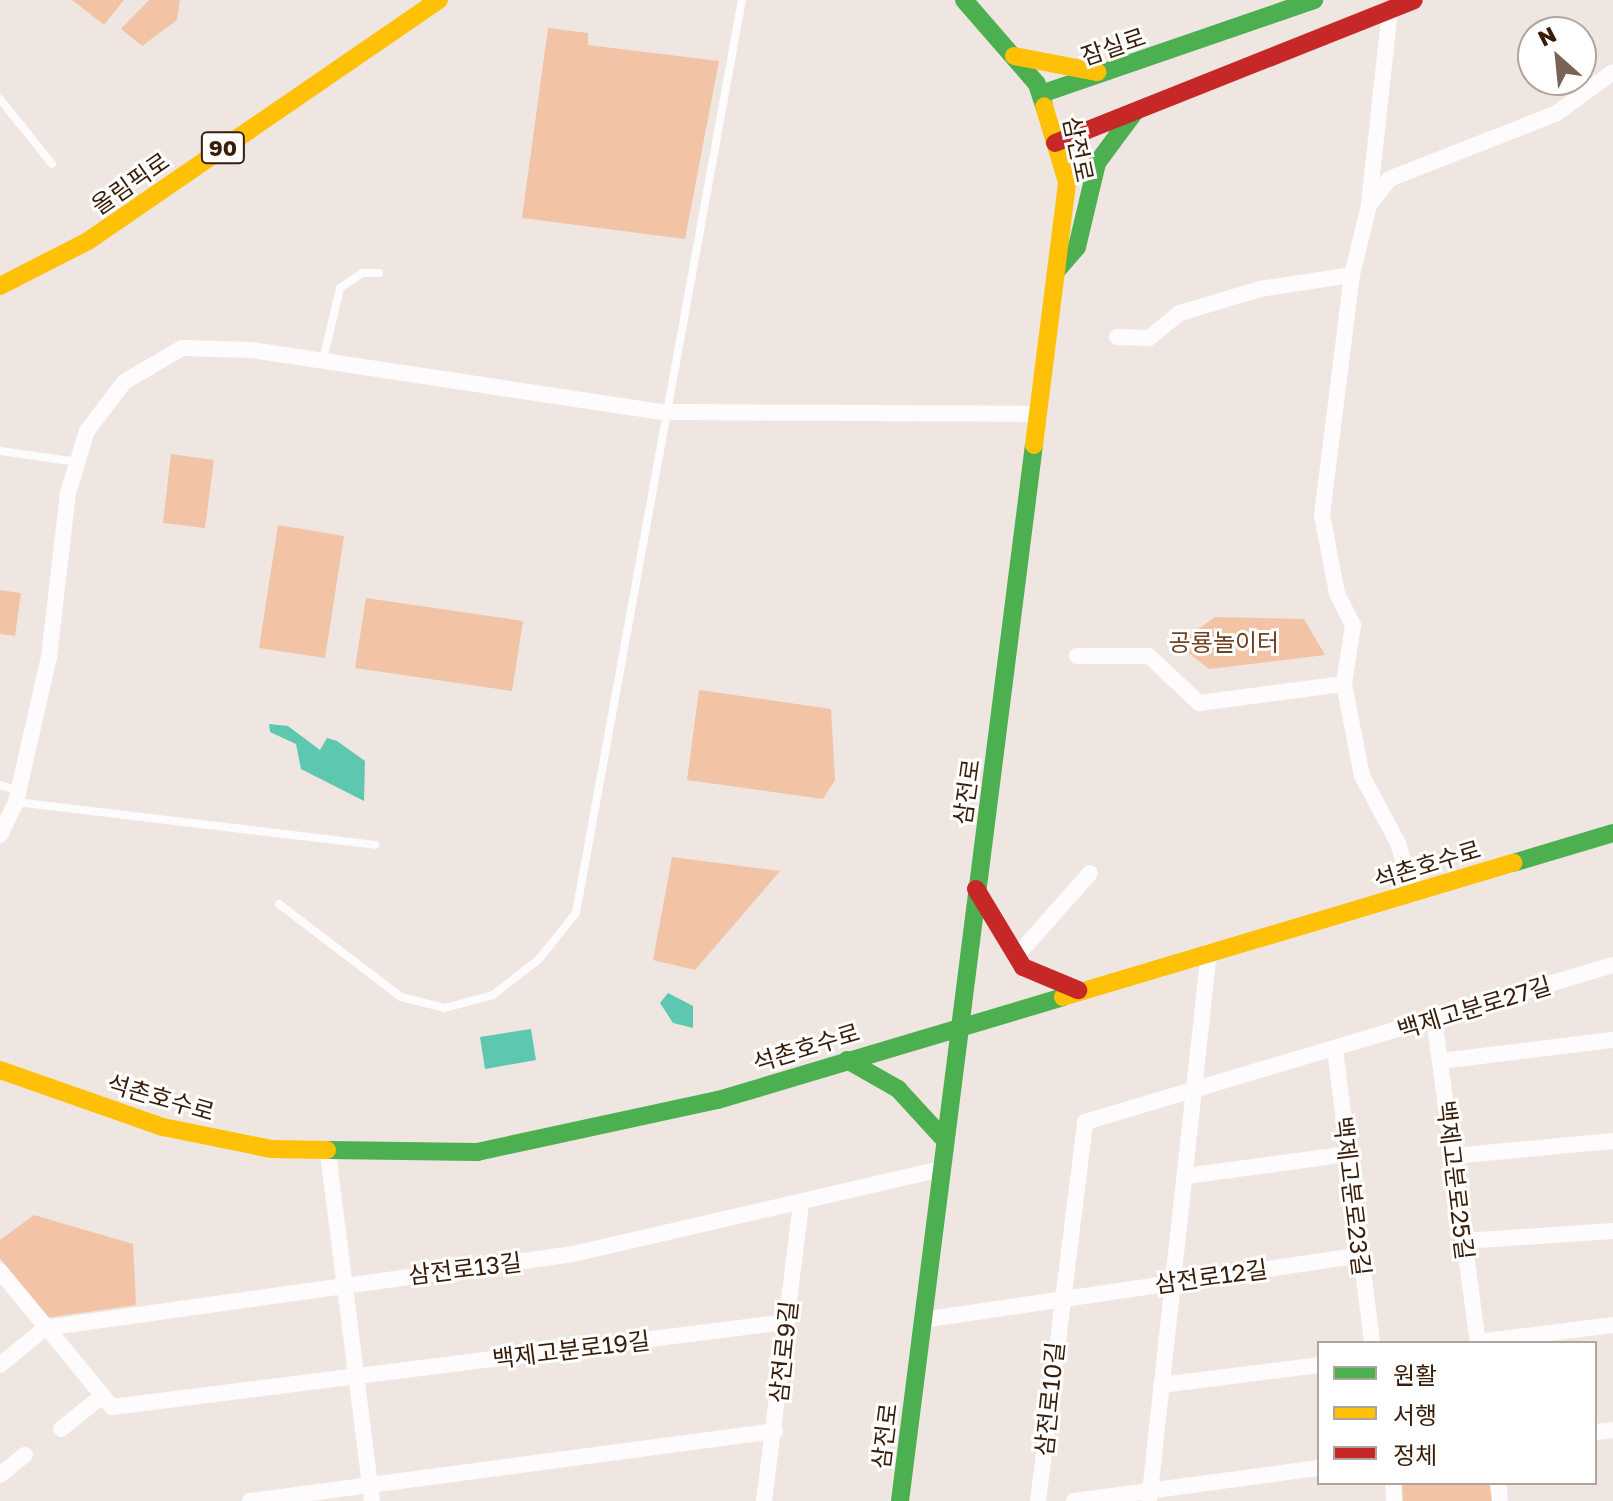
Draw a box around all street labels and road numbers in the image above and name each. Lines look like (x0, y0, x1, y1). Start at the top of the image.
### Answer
street label: 잠실로 (1077, 22, 1149, 70)
street label: 삼전로 (1058, 114, 1100, 184)
road number: 90 (199, 130, 247, 166)
street label: 올림픽로 (86, 146, 174, 220)
street label: 삼전로 (947, 757, 985, 827)
street label: 석촌호수로 (1370, 834, 1484, 894)
street label: 백제고분로27길 (1394, 970, 1554, 1044)
street label: 석촌호수로 (749, 1017, 863, 1077)
street label: 석촌호수로 (104, 1068, 218, 1126)
street label: 백제고분로25길 (1432, 1099, 1480, 1261)
street label: 백제고분로23길 (1329, 1115, 1377, 1277)
street label: 삼전로13길 (407, 1247, 523, 1289)
street label: 삼전로12길 (1153, 1254, 1269, 1298)
street label: 삼전로9길 (763, 1299, 803, 1405)
street label: 백제고분로19길 (491, 1325, 651, 1373)
street label: 삼전로10길 (1029, 1340, 1069, 1458)
street label: 삼전로 (866, 1401, 902, 1471)

